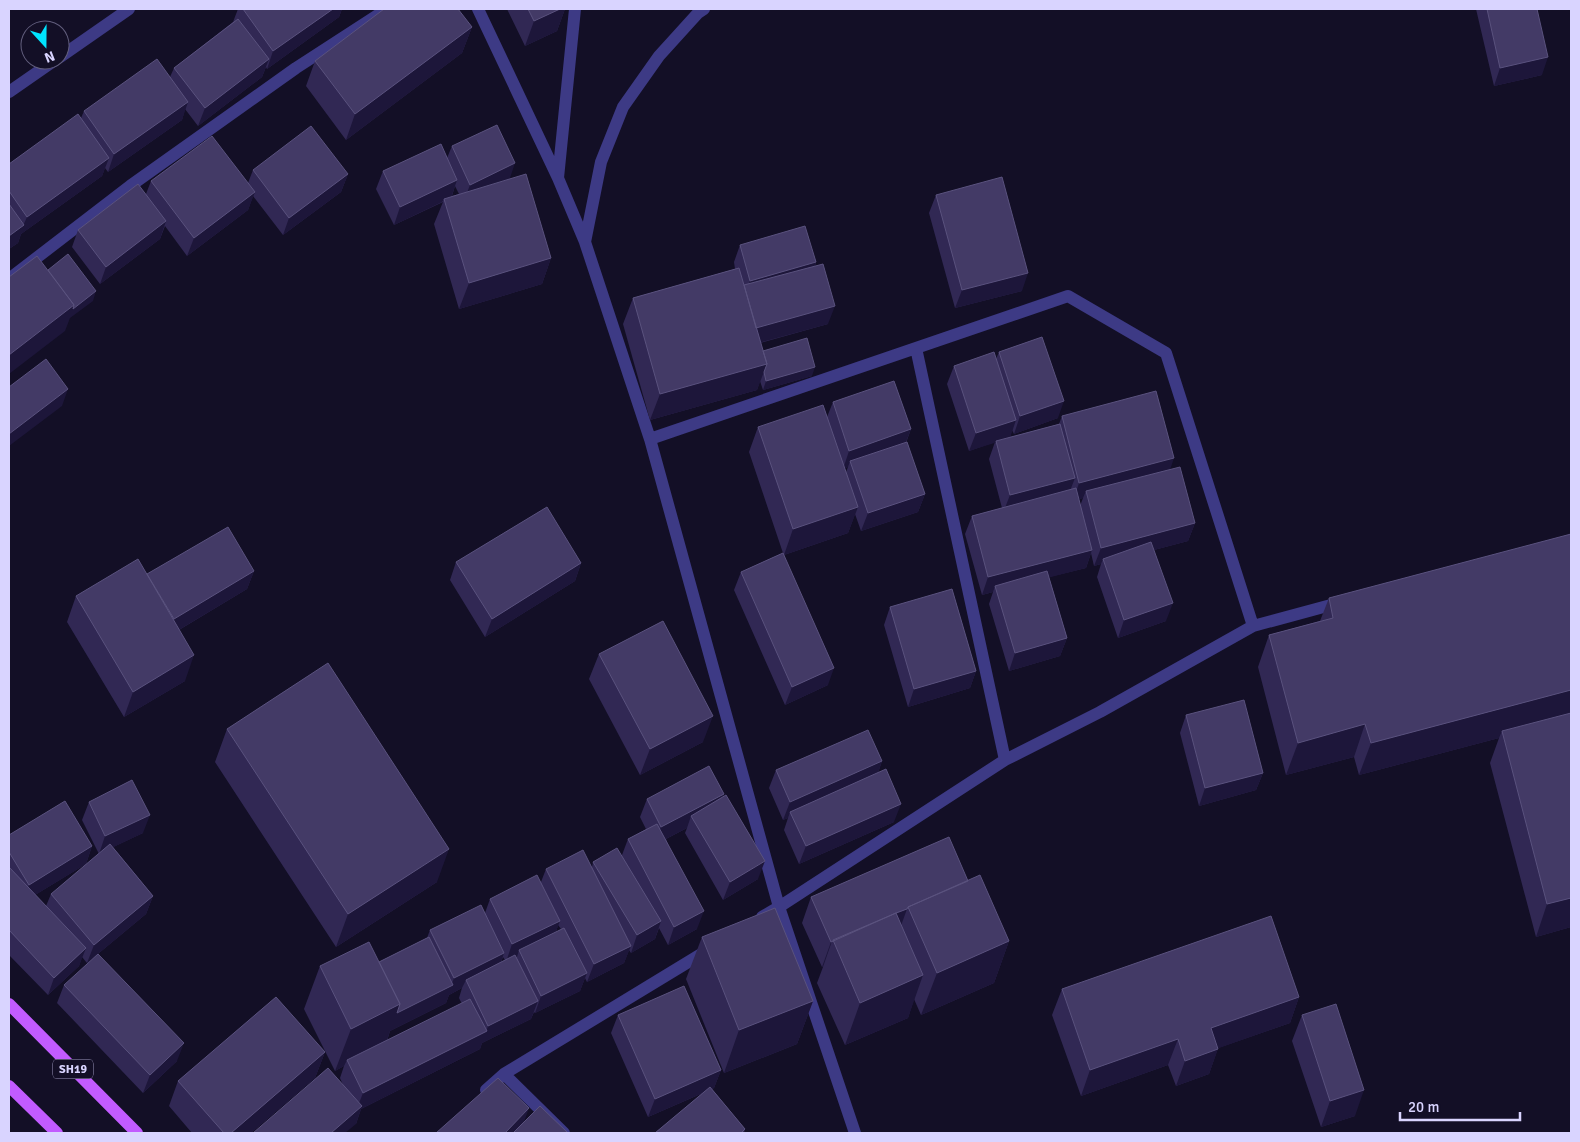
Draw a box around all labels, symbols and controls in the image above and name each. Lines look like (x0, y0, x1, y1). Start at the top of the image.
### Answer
north arrow (20, 20, 70, 70)
text: N (42, 47, 57, 66)
road number: SH19 (53, 1060, 93, 1078)
scale bar (1400, 1090, 1520, 1122)
text: 20 m (1408, 1098, 1439, 1116)

